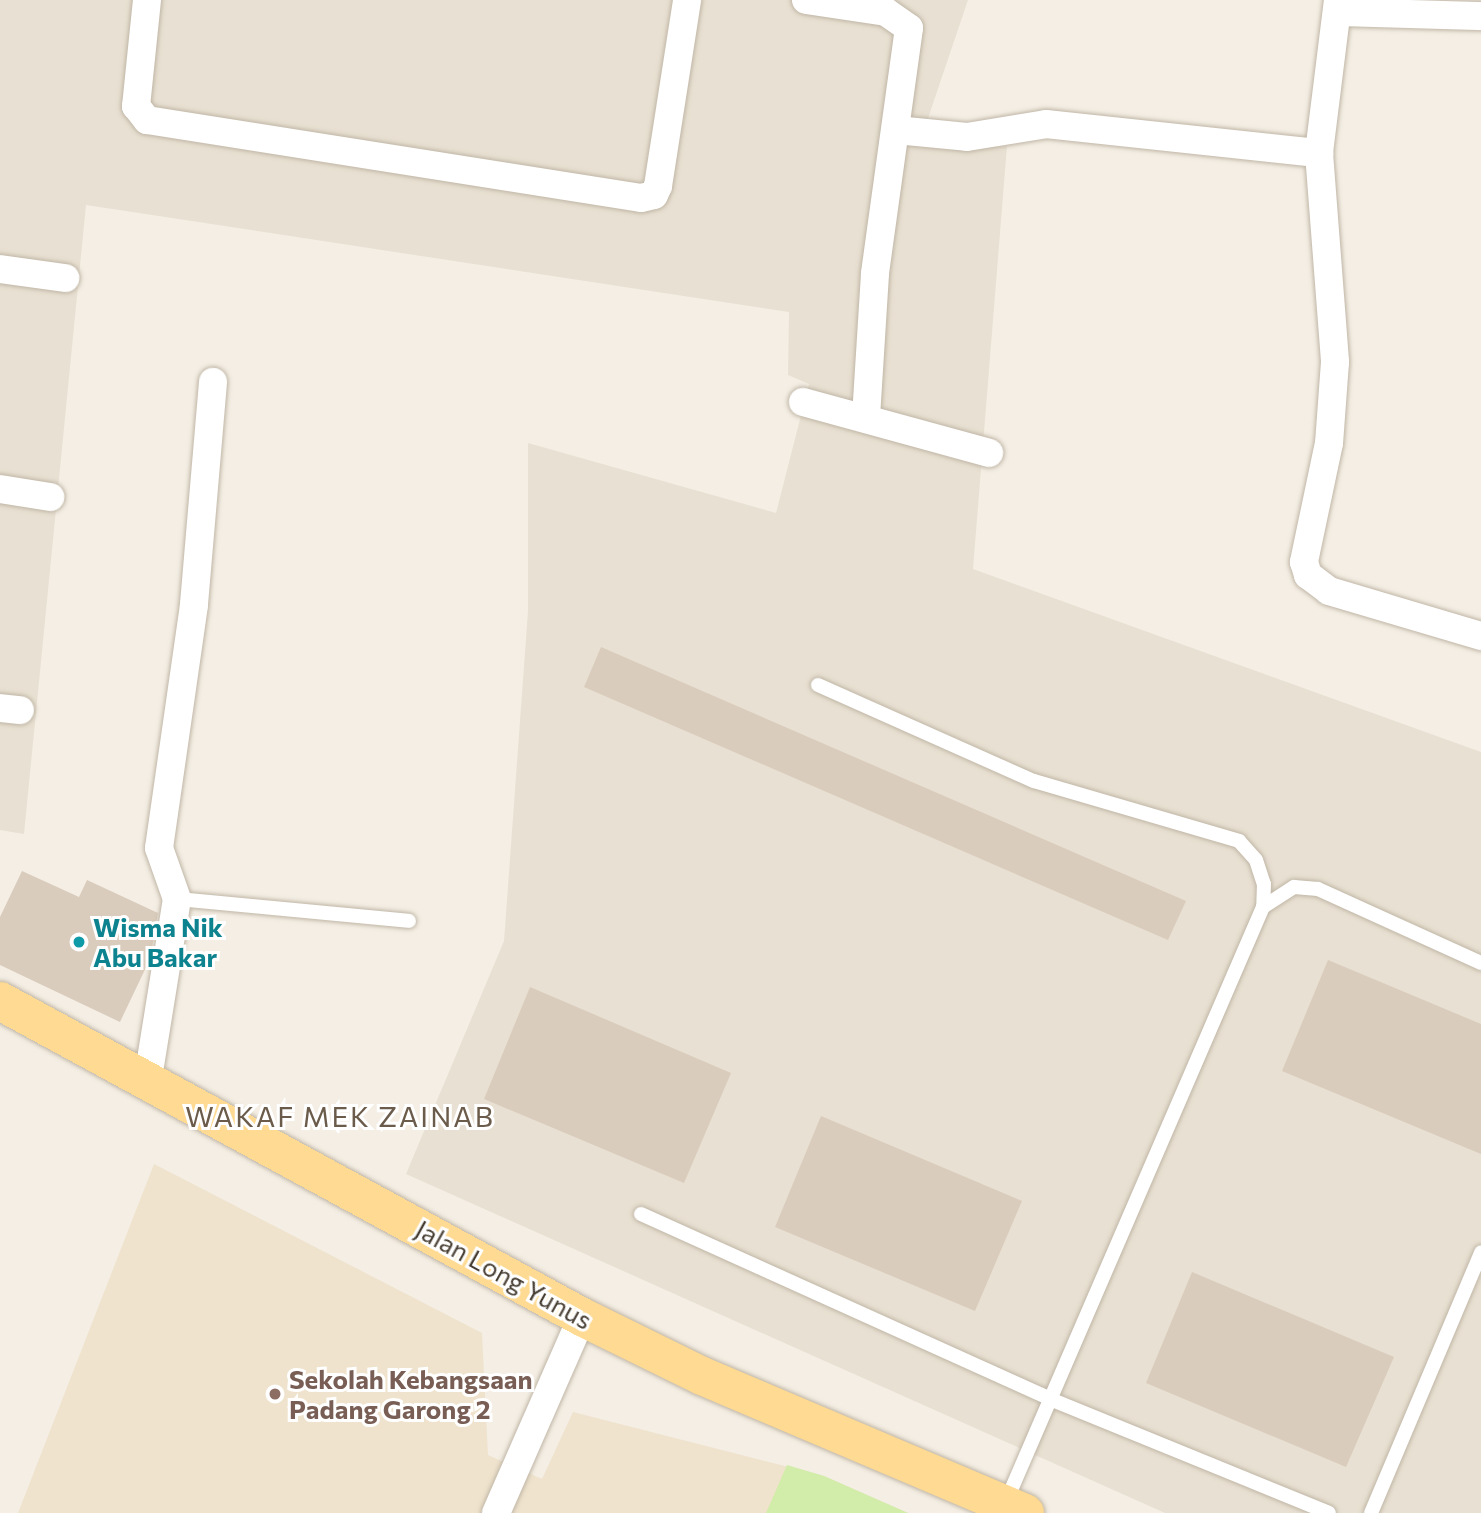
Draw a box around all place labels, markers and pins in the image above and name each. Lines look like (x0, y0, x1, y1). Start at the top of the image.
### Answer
place label: Wisma Nik Abu Bakar (93, 911, 223, 972)
marker: Wisma Nik Abu Bakar (71, 934, 87, 950)
place label: Sekolah Kebangsaan Padang Garong 2 (289, 1363, 533, 1424)
marker: Sekolah Kebangsaan Padang Garong 2 (267, 1386, 283, 1402)

